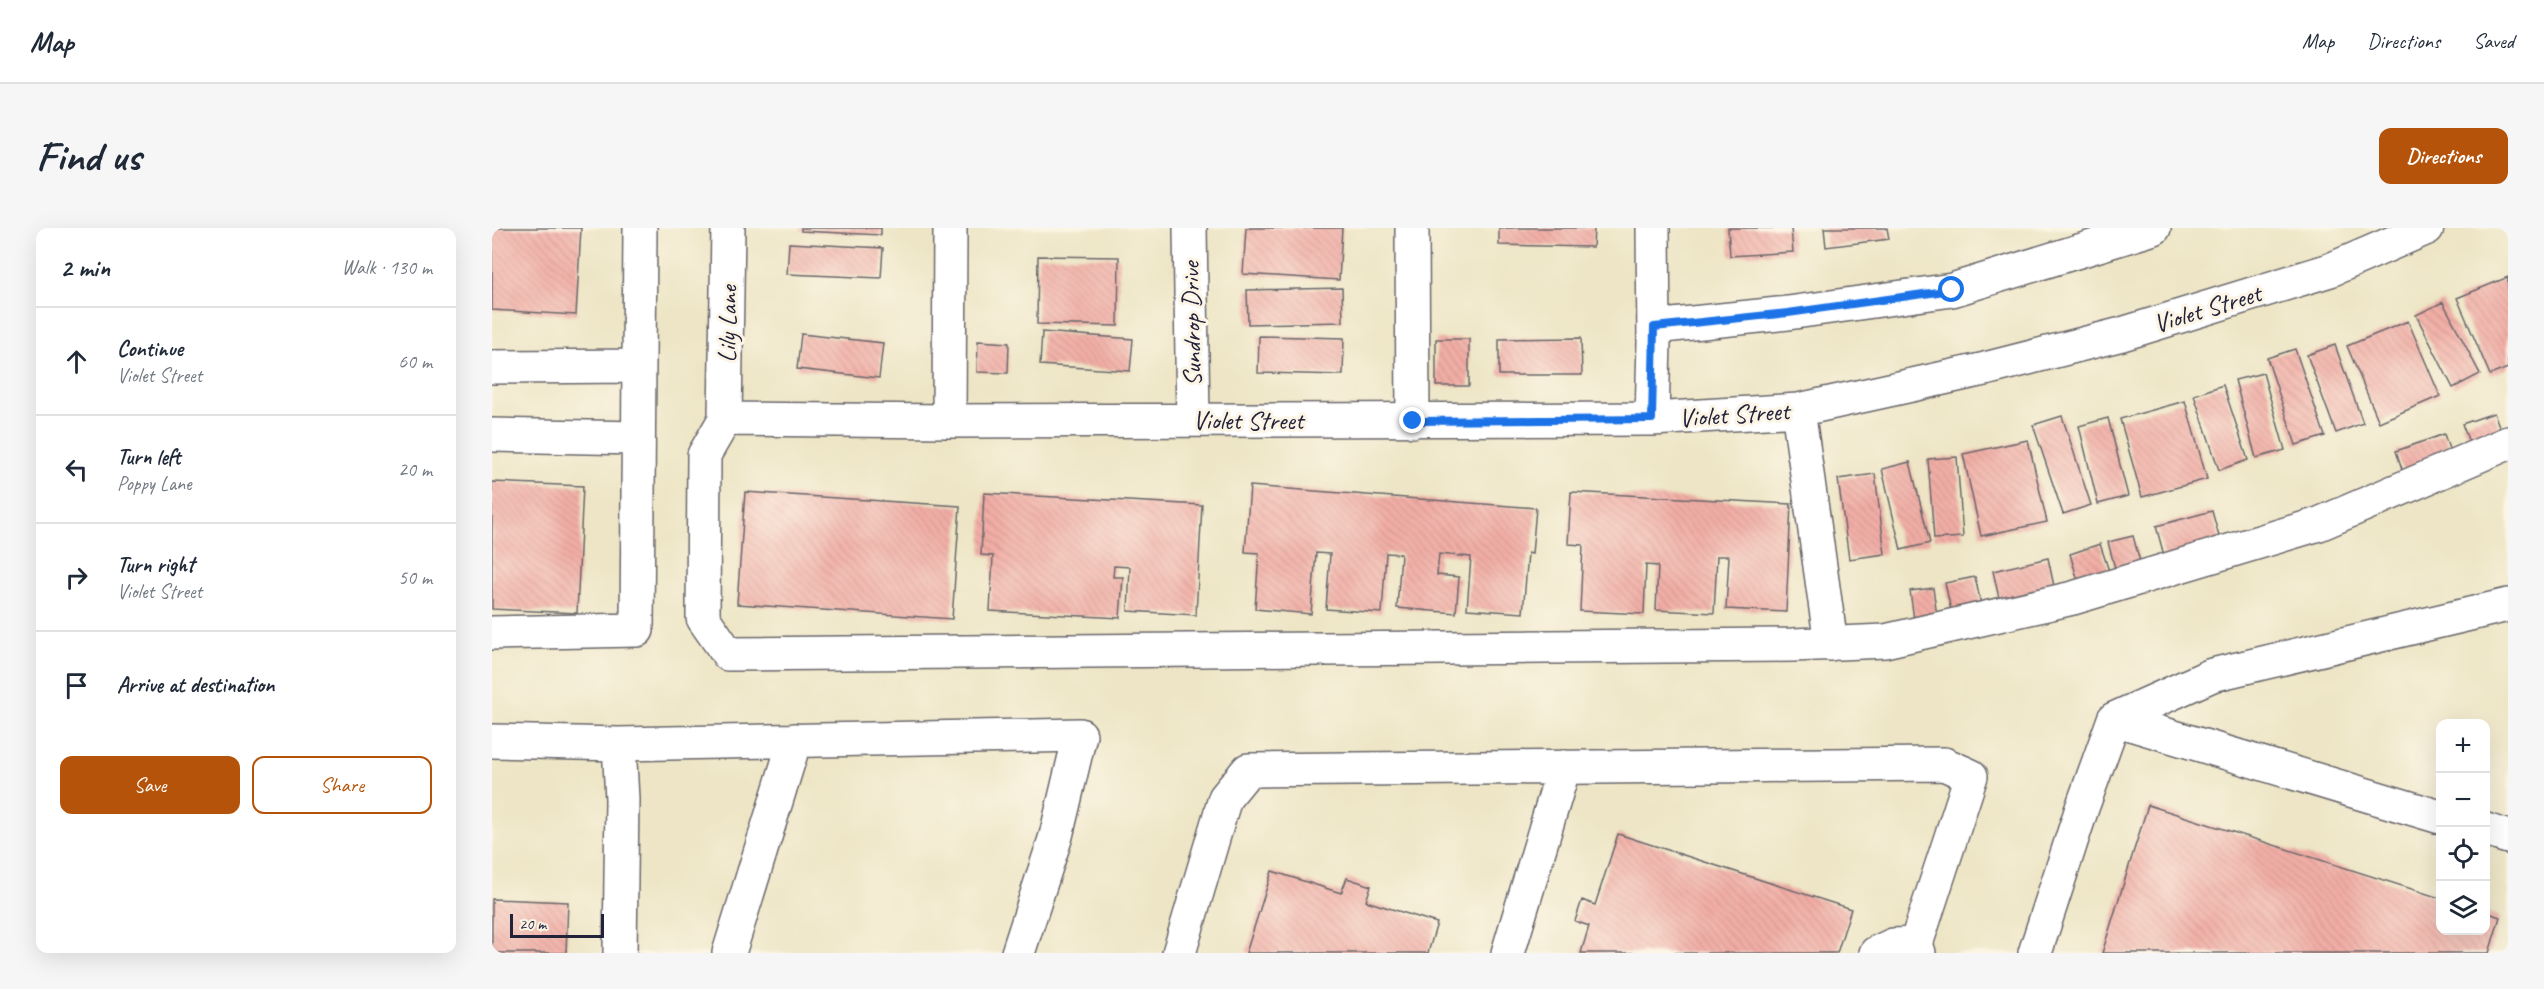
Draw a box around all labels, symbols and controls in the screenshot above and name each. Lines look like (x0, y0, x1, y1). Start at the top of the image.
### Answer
text: Map (30, 24, 73, 59)
text: Map (2302, 28, 2334, 54)
text: Directions (2367, 28, 2440, 54)
text: Saved (2473, 28, 2514, 54)
button: Directions (2379, 128, 2508, 184)
text: Find us (36, 130, 141, 183)
text: 2 min (60, 251, 110, 284)
text: Walk · 130 m (342, 255, 432, 280)
street label: Sundrop Drive (1174, 259, 1209, 387)
route start (1938, 276, 1964, 302)
street label: Violet Street (2149, 276, 2267, 340)
street label: Lily Lane (710, 283, 745, 363)
text: Continue (117, 335, 183, 363)
icon: ahead (60, 345, 93, 378)
text: 60 m (398, 349, 432, 374)
text: Violet Street (117, 363, 202, 388)
street label: Violet Street (1678, 394, 1793, 435)
street label: Violet Street (1193, 404, 1306, 437)
route end (1399, 407, 1425, 433)
text: Turn left (117, 443, 181, 471)
icon: left (60, 453, 93, 486)
text: 20 m (398, 457, 432, 482)
text: Poppy Lane (117, 471, 192, 496)
text: Turn right (117, 551, 194, 579)
icon: right (60, 561, 93, 594)
text: 50 m (398, 565, 432, 590)
text: Violet Street (117, 579, 202, 604)
icon: arrive (60, 669, 93, 702)
text: Arrive at destination (117, 671, 274, 699)
map controls (2436, 719, 2490, 935)
button: + (2436, 719, 2490, 773)
button: Save (60, 756, 240, 814)
button: Share (252, 756, 432, 814)
button: − (2436, 773, 2490, 827)
button: locate (2436, 827, 2490, 881)
button: layers (2436, 881, 2490, 935)
scale bar (510, 911, 604, 938)
text: 20 m (519, 914, 546, 934)

